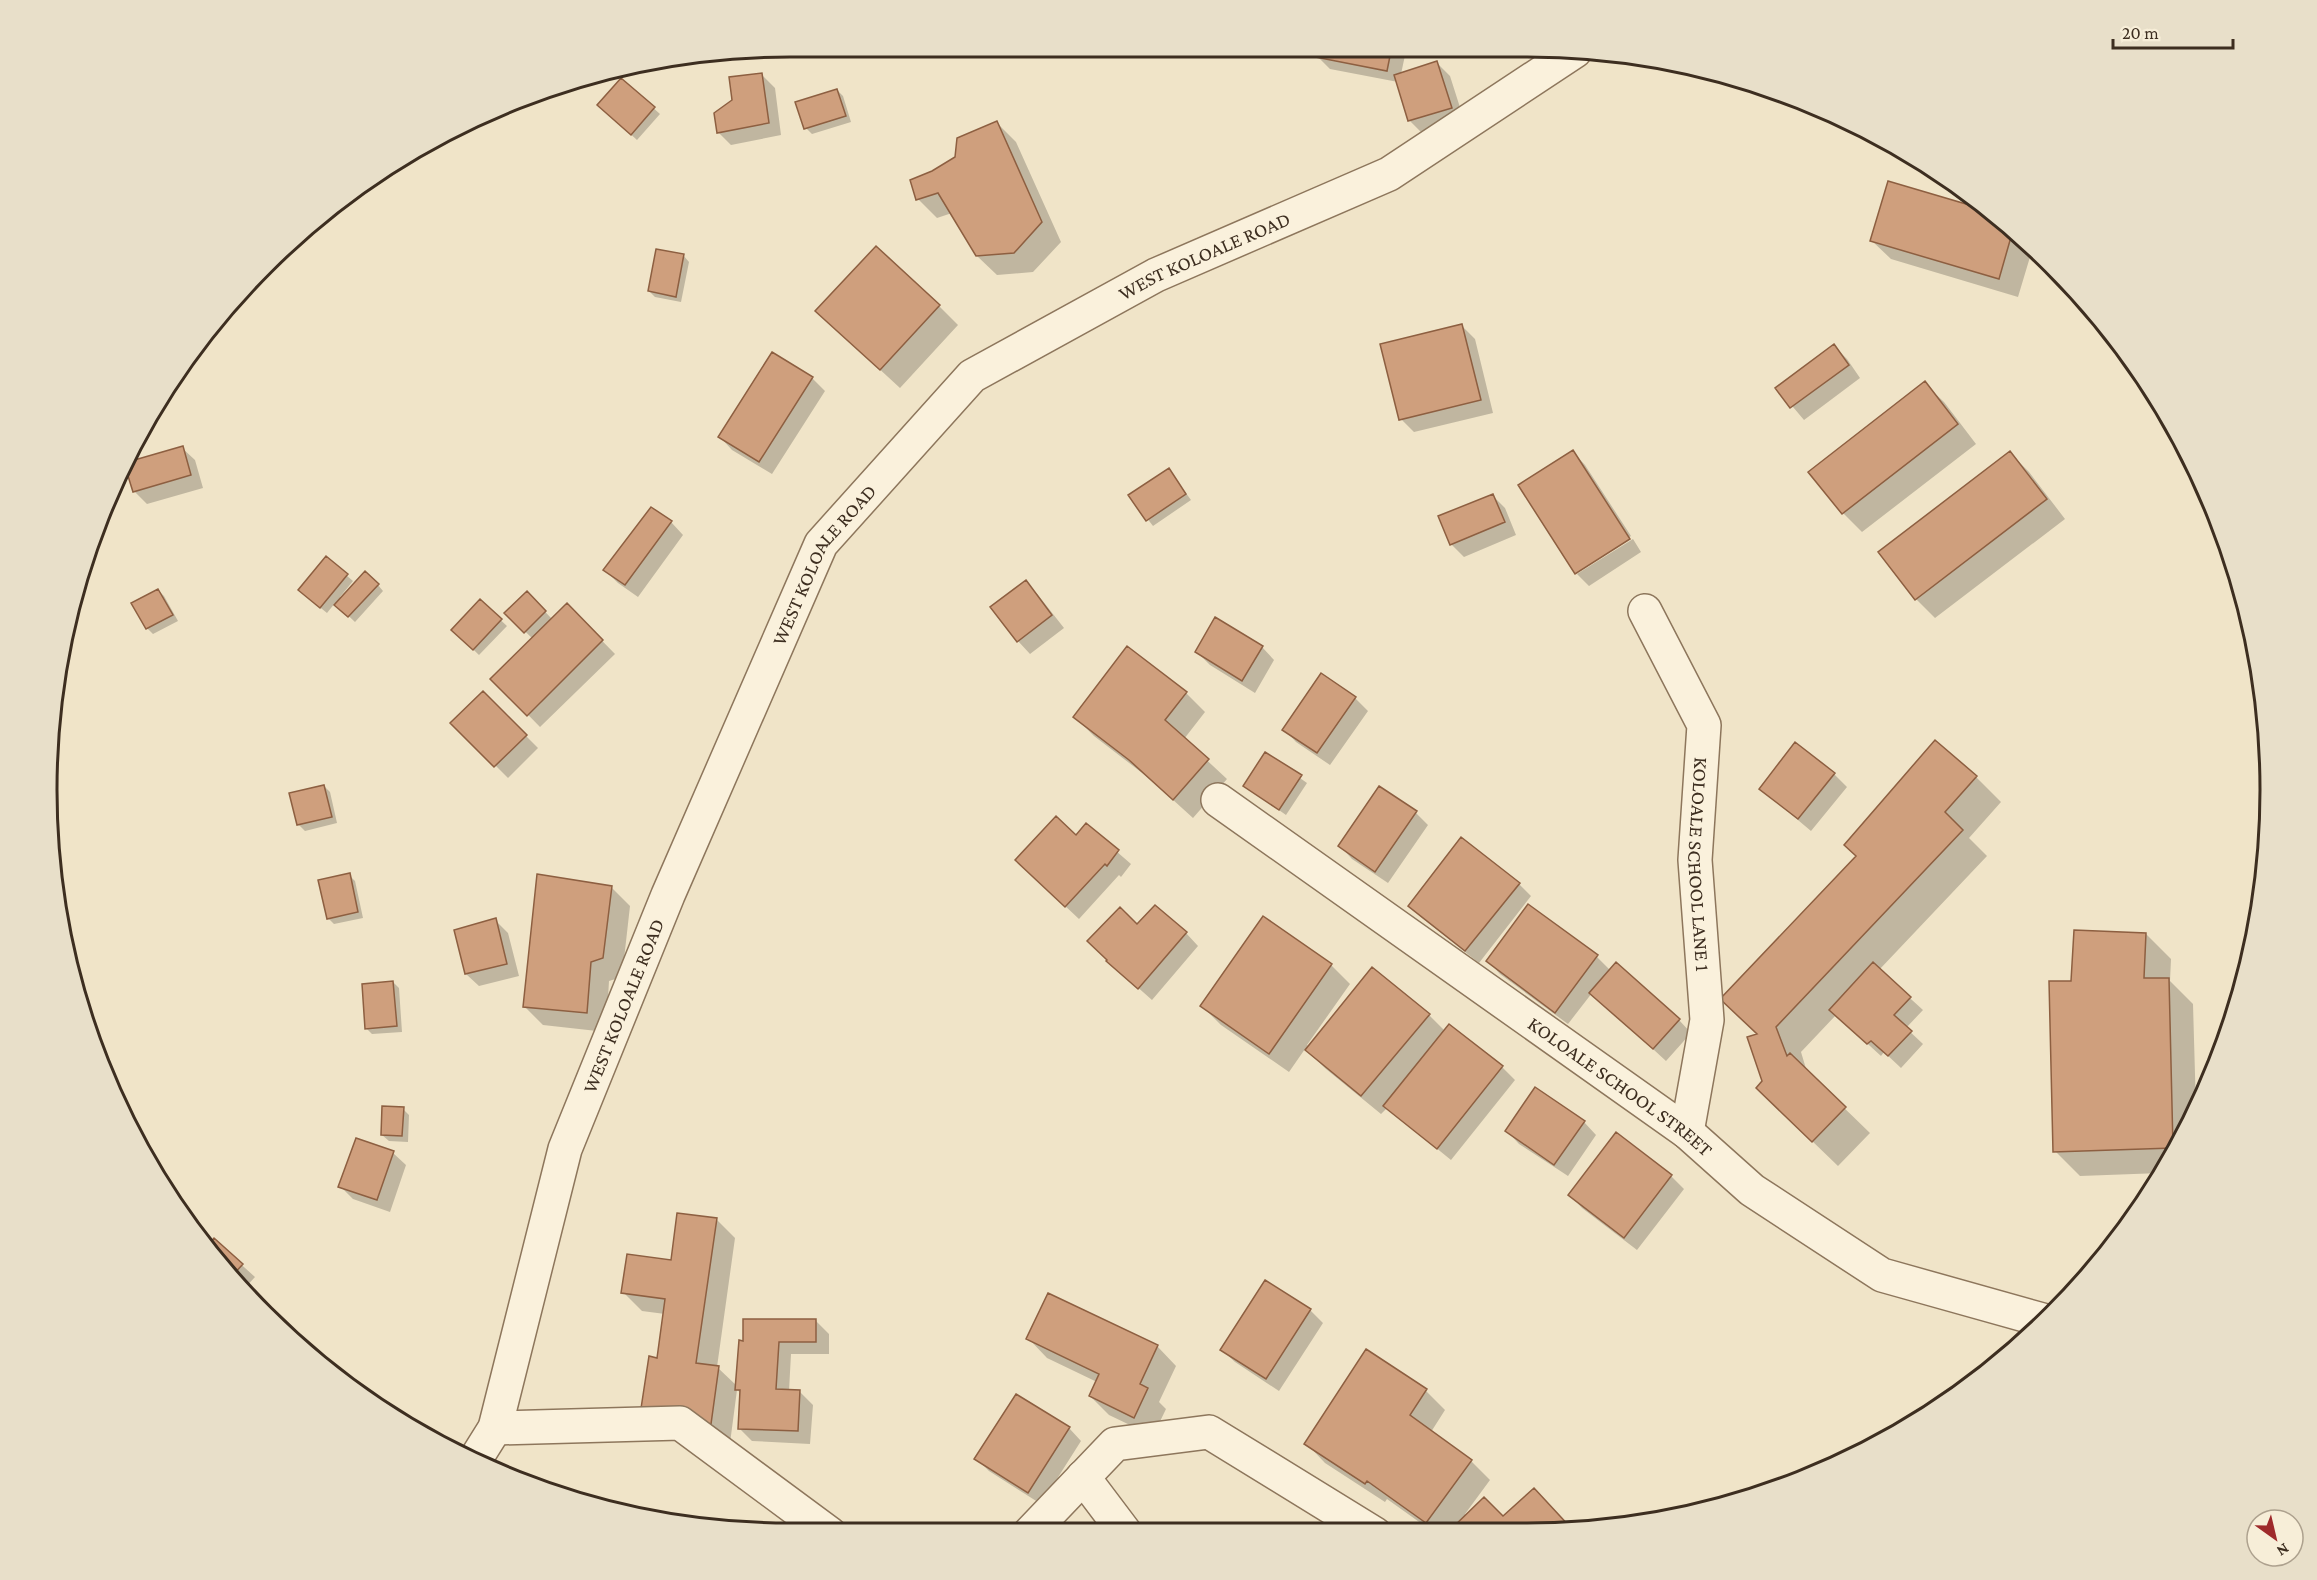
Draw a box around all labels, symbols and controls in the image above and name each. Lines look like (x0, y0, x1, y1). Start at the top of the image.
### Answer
scale bar (2113, 12, 2233, 50)
text: 20 m (2122, 23, 2159, 43)
street label: WEST KOLOALE ROAD (1115, 207, 1293, 304)
street label: WEST KOLOALE ROAD (767, 480, 880, 649)
street label: KOLOALE SCHOOL LANE 1 (1684, 757, 1714, 972)
street label: WEST KOLOALE ROAD (578, 915, 668, 1096)
street label: KOLOALE SCHOOL STREET (1524, 1012, 1717, 1161)
north arrow (2245, 1508, 2305, 1568)
text: N (2274, 1540, 2292, 1560)

